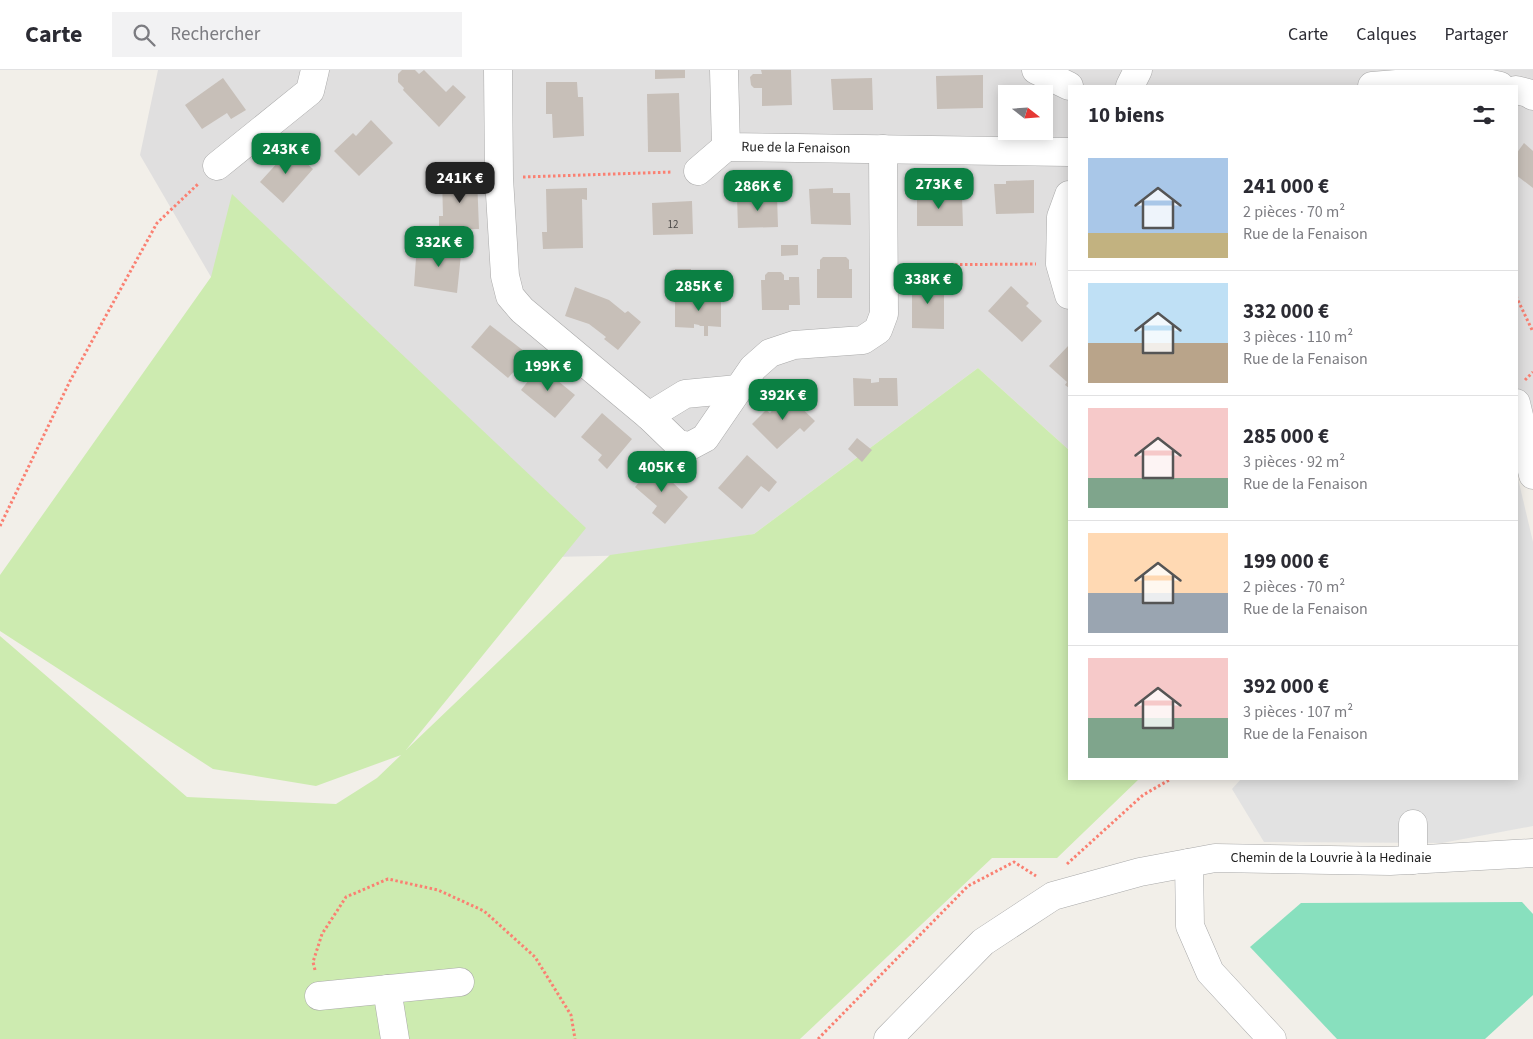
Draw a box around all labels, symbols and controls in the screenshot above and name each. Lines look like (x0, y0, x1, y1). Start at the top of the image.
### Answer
search box (112, 12, 462, 57)
text: Carte (25, 17, 82, 52)
icon: search (130, 21, 158, 49)
text: Rechercher (170, 21, 260, 48)
text: Carte (1288, 22, 1328, 47)
text: Calques (1356, 22, 1416, 47)
text: Partager (1444, 22, 1508, 47)
north arrow (998, 85, 1052, 140)
map controls (998, 85, 1053, 140)
text: 10 biens (1088, 100, 1164, 130)
icon: filters (1470, 101, 1498, 129)
pin: 243K € (245, 132, 327, 175)
street label: Rue de la Fenaison (741, 137, 851, 159)
text: 243K € (263, 138, 309, 160)
pin: 241K € (419, 162, 501, 204)
text: 241K € (437, 167, 483, 189)
pin: 273K € (898, 168, 980, 210)
pin: 286K € (717, 170, 799, 212)
text: 241 000 € (1243, 171, 1329, 201)
text: 273K € (916, 173, 962, 195)
text: 286K € (735, 175, 781, 197)
icon: home (1128, 178, 1188, 238)
text: 2 pièces · 70 m² (1243, 201, 1345, 223)
house number: 12 (668, 217, 678, 232)
text: Rue de la Fenaison (1243, 223, 1368, 245)
pin: 332K € (398, 226, 480, 268)
text: 332K € (416, 231, 462, 253)
pin: 338K € (887, 262, 969, 305)
text: 338K € (905, 268, 951, 290)
pin: 285K € (658, 270, 740, 312)
text: 285K € (676, 275, 722, 297)
text: 332 000 € (1243, 296, 1329, 326)
icon: home (1128, 303, 1188, 363)
text: 3 pièces · 110 m² (1243, 326, 1353, 348)
text: Rue de la Fenaison (1243, 348, 1368, 370)
pin: 199K € (507, 350, 589, 392)
text: 199K € (525, 355, 571, 377)
pin: 392K € (742, 378, 824, 421)
text: 392K € (760, 384, 806, 406)
text: 285 000 € (1243, 421, 1329, 451)
icon: home (1128, 428, 1188, 488)
pin: 405K € (621, 450, 703, 493)
text: 3 pièces · 92 m² (1243, 451, 1345, 473)
text: 405K € (639, 456, 685, 478)
text: Rue de la Fenaison (1243, 473, 1368, 495)
text: 199 000 € (1243, 546, 1329, 576)
icon: home (1128, 553, 1188, 613)
text: 2 pièces · 70 m² (1243, 576, 1345, 598)
text: Rue de la Fenaison (1243, 598, 1368, 620)
text: 392 000 € (1243, 671, 1329, 701)
icon: home (1128, 678, 1188, 738)
text: 3 pièces · 107 m² (1243, 701, 1353, 723)
text: Rue de la Fenaison (1243, 723, 1368, 745)
street label: Chemin de la Louvrie à la Hedinaie (1230, 848, 1432, 868)

